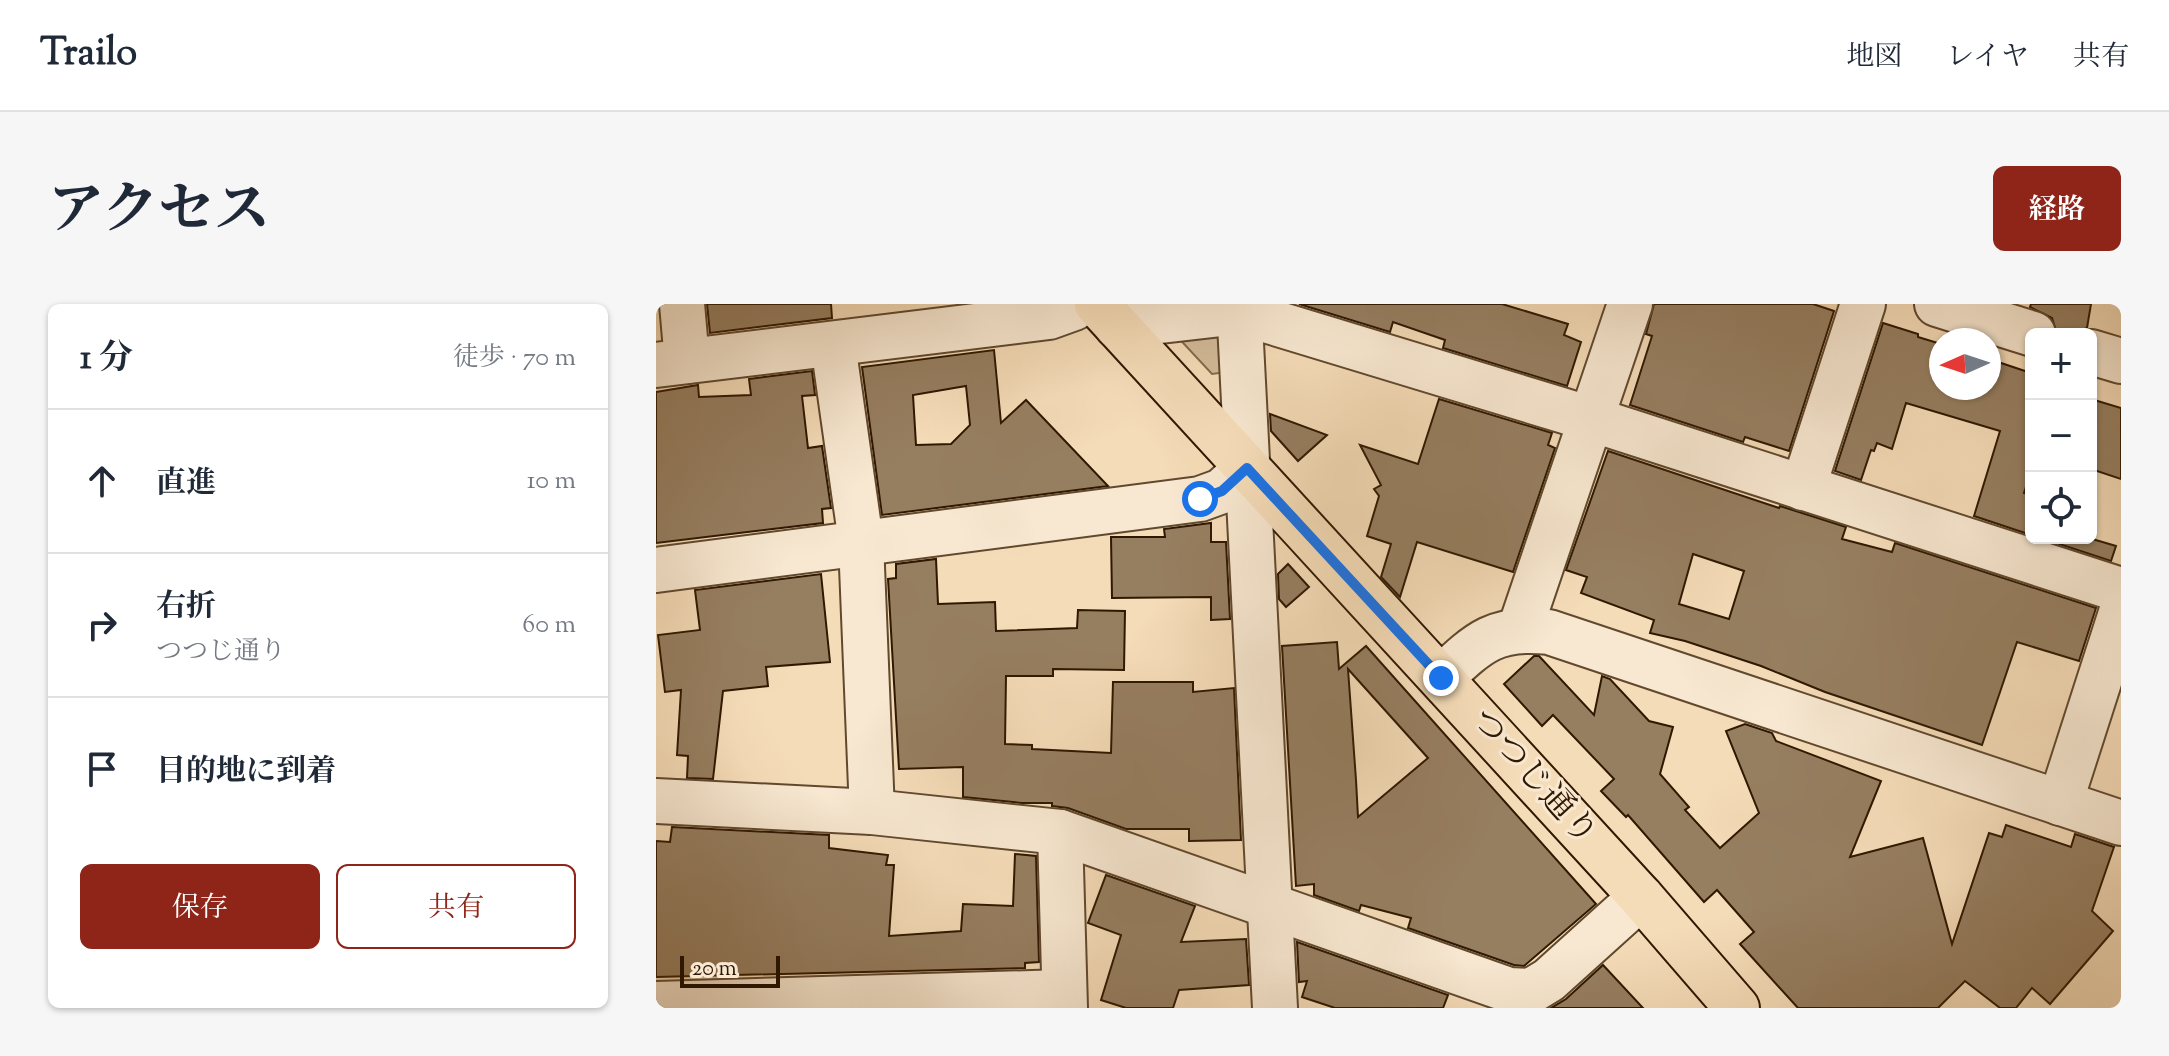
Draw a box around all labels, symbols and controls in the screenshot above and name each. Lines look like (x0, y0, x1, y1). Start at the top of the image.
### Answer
text: Trailo (40, 28, 137, 82)
text: 地図 (1846, 38, 1902, 78)
text: レイヤ (1946, 38, 2029, 78)
text: 共有 (2073, 38, 2129, 78)
button: 経路 (1993, 166, 2121, 251)
text: アクセス (48, 173, 270, 254)
north arrow (1929, 328, 2001, 400)
map controls (2025, 328, 2097, 544)
button: + (2025, 328, 2097, 400)
text: 1 分 (80, 335, 133, 384)
text: 徒歩 · 70 m (453, 340, 576, 377)
button: − (2025, 400, 2097, 472)
icon: ahead (80, 459, 124, 503)
text: 直進 (156, 463, 216, 506)
text: 10 m (527, 463, 576, 500)
button: locate (2025, 472, 2097, 544)
route start (1182, 481, 1218, 517)
text: 右折 (156, 586, 216, 629)
icon: right (80, 603, 124, 647)
text: 60 m (522, 607, 576, 644)
text: つつじ通り (156, 634, 286, 671)
route end (1423, 660, 1459, 696)
street label: つつじ通り (1458, 698, 1608, 858)
icon: arrive (80, 747, 124, 791)
text: 目的地に到着 (156, 751, 336, 794)
button: 保存 (80, 864, 320, 949)
button: 共有 (336, 864, 576, 949)
scale bar (680, 952, 780, 988)
text: 20 m (692, 954, 737, 986)

